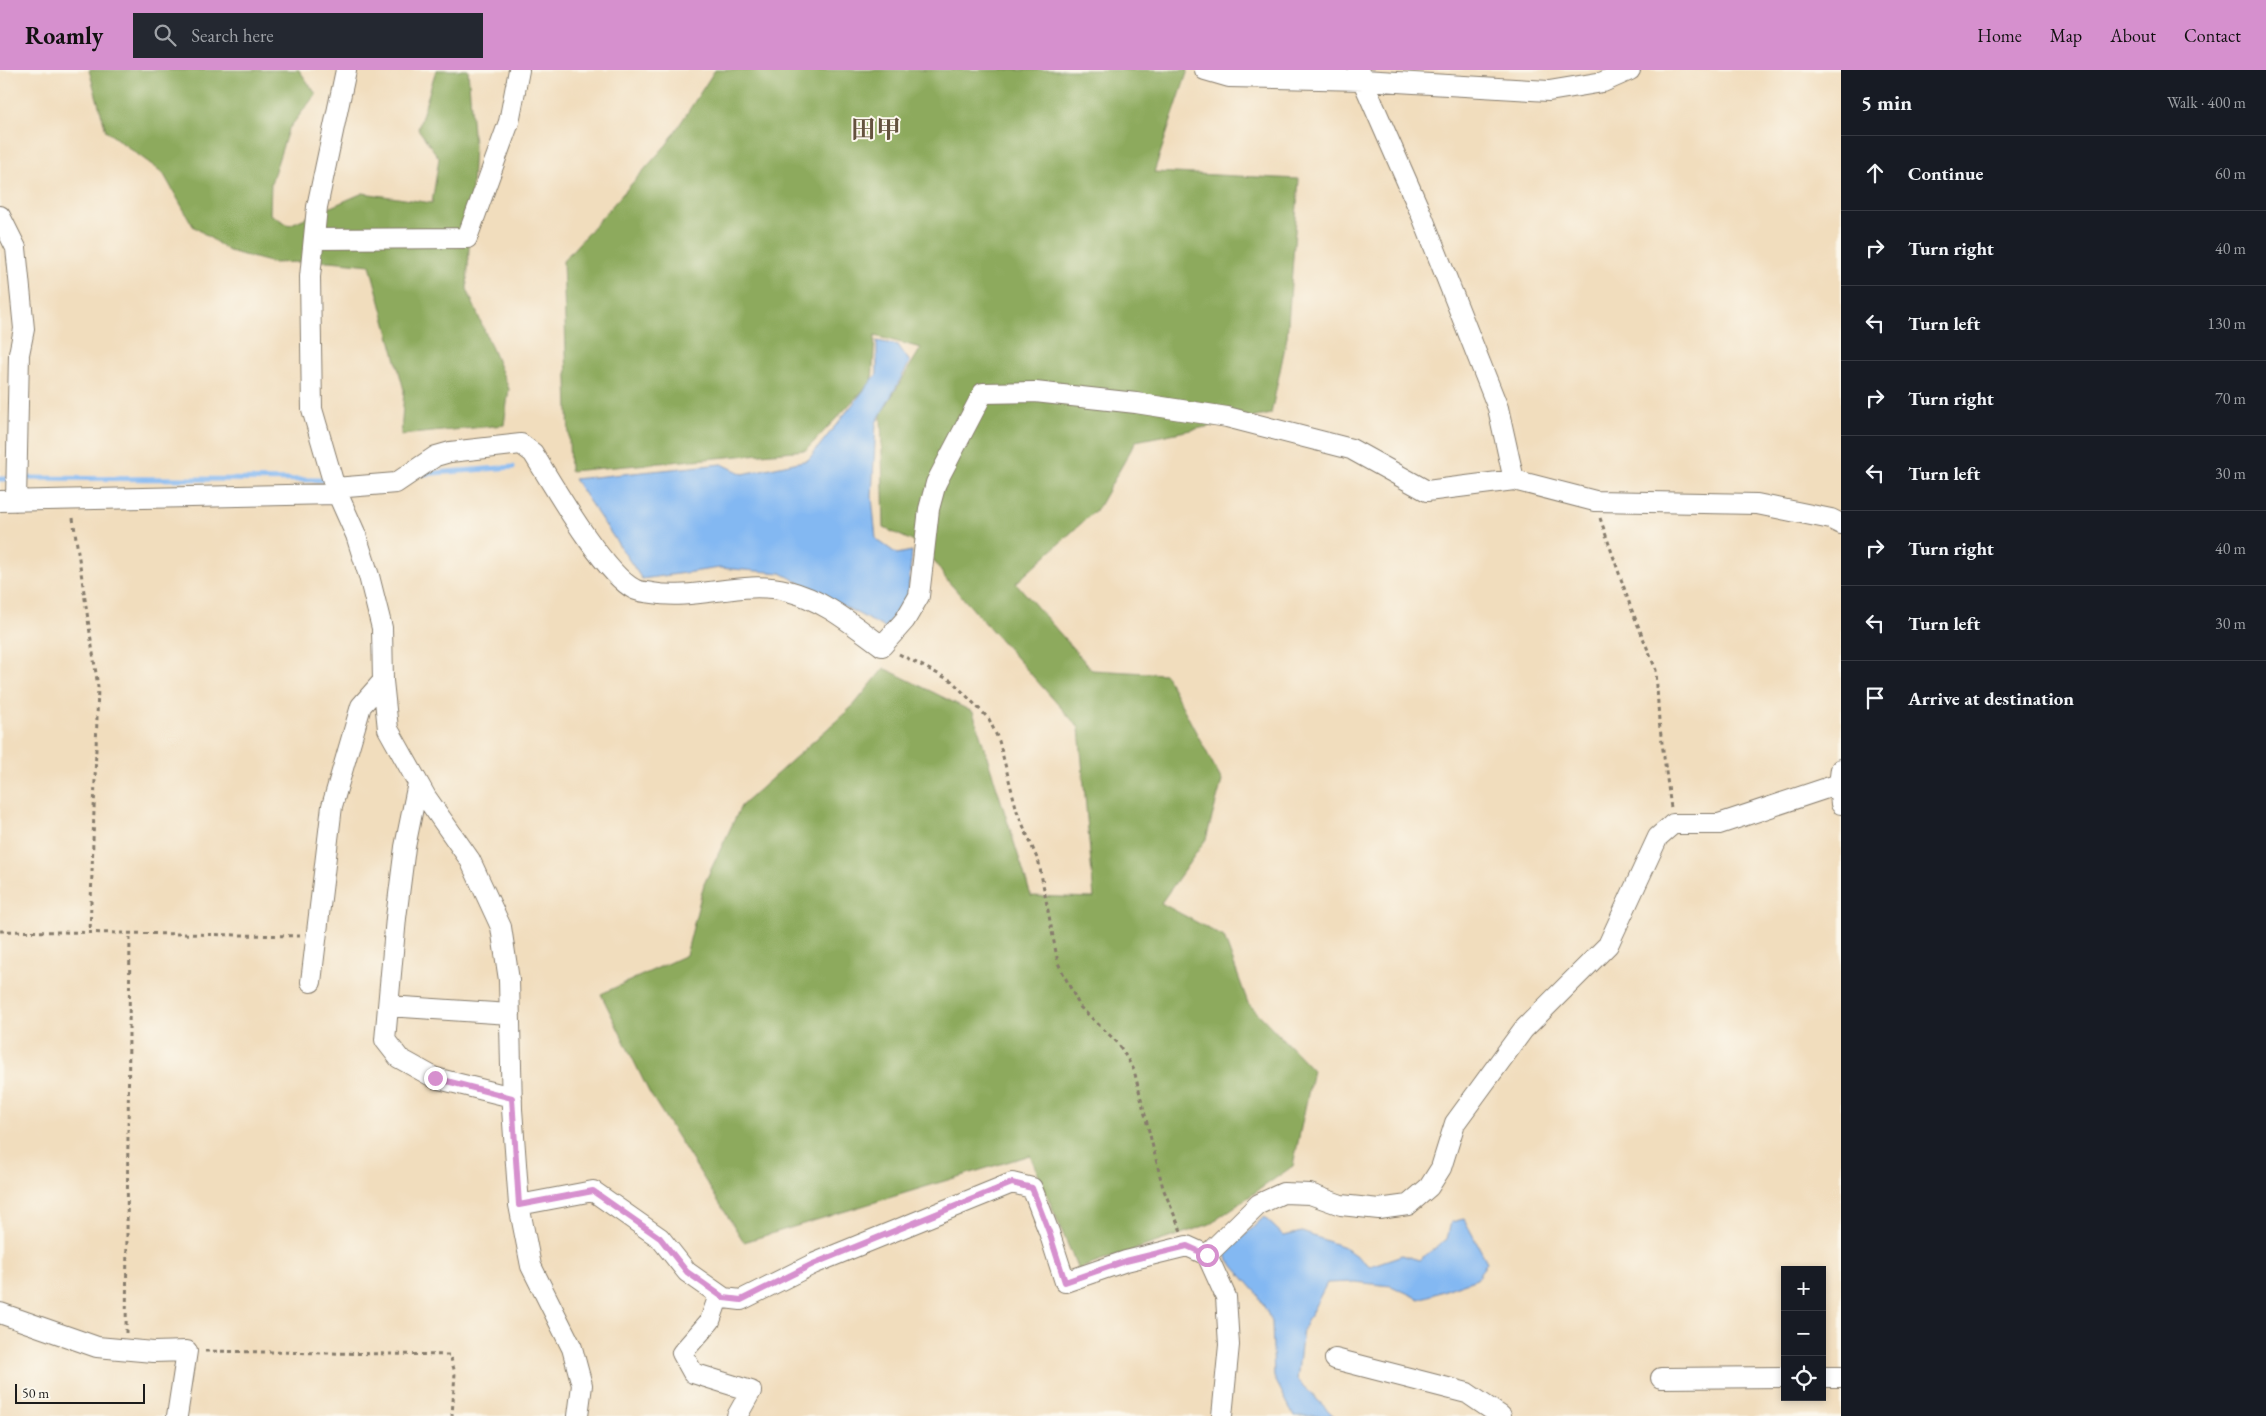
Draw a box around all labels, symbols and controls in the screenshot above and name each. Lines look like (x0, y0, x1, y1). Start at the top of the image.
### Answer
search box (133, 13, 483, 58)
text: Roamly (25, 20, 103, 51)
icon: search (151, 21, 179, 49)
text: Search here (191, 23, 274, 48)
text: Home (1977, 24, 2022, 47)
text: Map (2050, 24, 2082, 47)
text: About (2110, 24, 2156, 47)
text: Contact (2184, 24, 2241, 47)
text: 5 min (1861, 89, 1912, 116)
text: Walk · 400 m (2167, 92, 2246, 113)
district label: 田甲 (851, 113, 901, 145)
icon: ahead (1861, 159, 1889, 187)
text: Continue (1908, 161, 1983, 186)
text: 60 m (2215, 163, 2246, 184)
icon: right (1861, 234, 1889, 262)
text: Turn right (1908, 236, 1994, 261)
text: 40 m (2215, 238, 2246, 259)
icon: left (1861, 309, 1889, 337)
text: Turn left (1908, 311, 1980, 336)
text: 130 m (2207, 313, 2246, 334)
icon: right (1861, 384, 1889, 412)
text: Turn right (1908, 386, 1994, 411)
text: 70 m (2215, 388, 2246, 409)
icon: left (1861, 459, 1889, 487)
text: Turn left (1908, 461, 1980, 486)
text: 30 m (2215, 463, 2246, 484)
icon: right (1861, 534, 1889, 562)
text: Turn right (1908, 536, 1994, 561)
text: 40 m (2215, 538, 2246, 559)
icon: left (1861, 609, 1889, 637)
text: Turn left (1908, 611, 1980, 636)
text: 30 m (2215, 613, 2246, 634)
icon: arrive (1861, 684, 1889, 712)
text: Arrive at destination (1908, 686, 2074, 711)
route end (424, 1067, 447, 1090)
route start (1196, 1244, 1219, 1267)
map controls (1781, 1266, 1826, 1401)
button: + (1781, 1266, 1826, 1311)
button: − (1781, 1311, 1826, 1356)
button: locate (1781, 1356, 1826, 1401)
scale bar (15, 1381, 145, 1404)
text: 50 m (22, 1384, 49, 1402)

